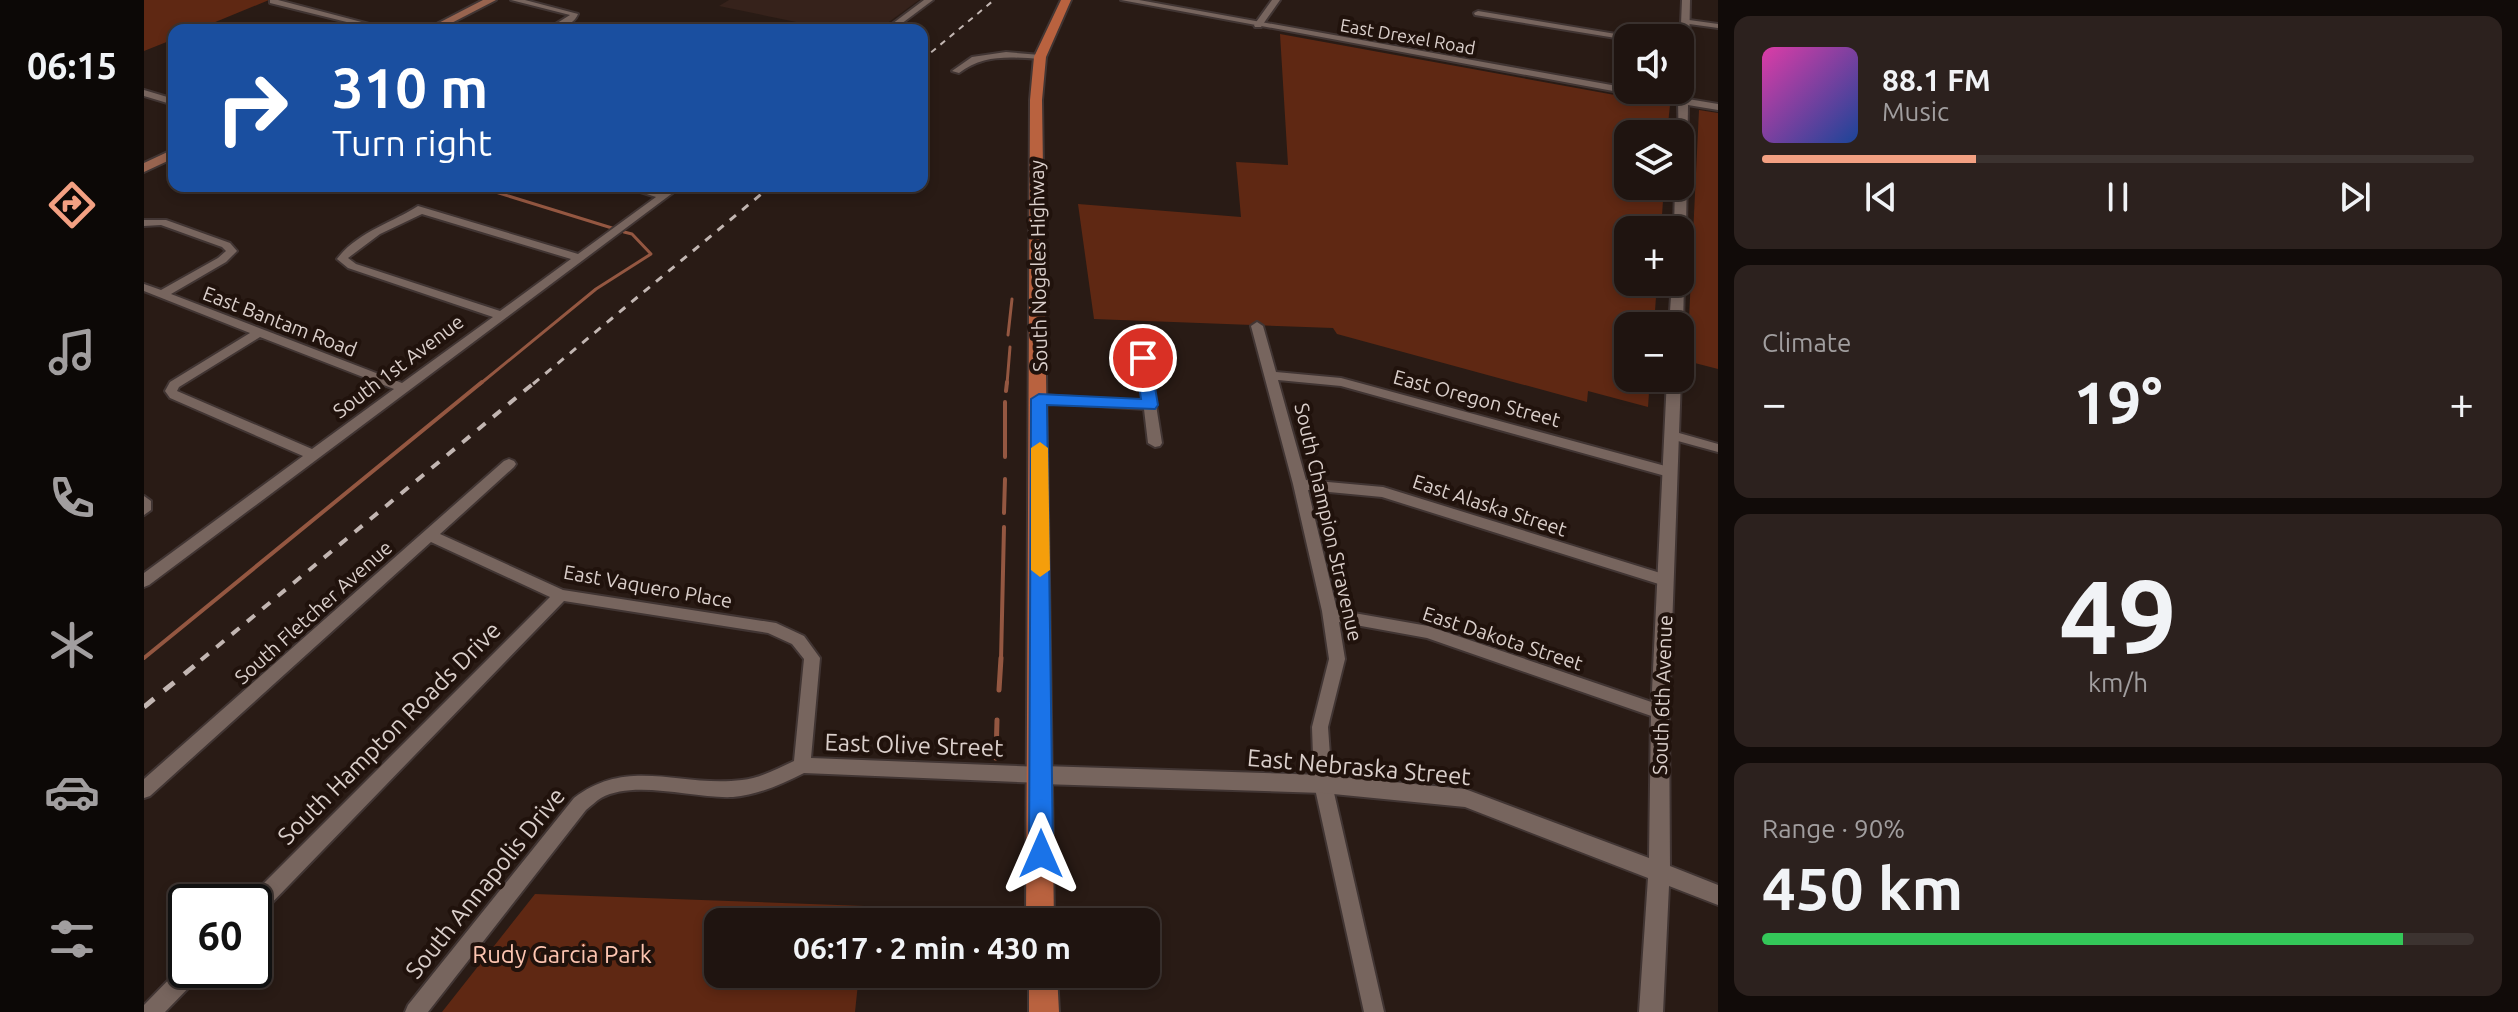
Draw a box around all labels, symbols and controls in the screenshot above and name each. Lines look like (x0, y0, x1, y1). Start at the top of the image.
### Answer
street label: East Drexel Road (1339, 14, 1477, 58)
map controls (1614, 24, 1694, 392)
button: sound (1614, 24, 1694, 104)
text: 06:15 (27, 45, 117, 86)
icon: right (200, 56, 304, 160)
text: 310 m (332, 56, 488, 119)
text: 88.1 FM (1882, 63, 1991, 97)
text: Music (1882, 97, 1949, 126)
button: layers (1614, 120, 1694, 200)
text: Turn right (332, 122, 492, 163)
street label: South Nogales Highway (1025, 160, 1051, 372)
icon: previous (1859, 175, 1903, 219)
icon: pause (2096, 175, 2140, 219)
icon: next (2333, 175, 2377, 219)
icon: directions (44, 177, 100, 233)
button: + (1614, 216, 1694, 296)
street label: East Bantam Road (200, 281, 360, 361)
street label: South 1st Avenue (328, 309, 468, 423)
button: − (1614, 312, 1694, 392)
icon: music (44, 324, 100, 380)
pin (1109, 324, 1177, 392)
text: Climate (1762, 328, 1851, 357)
icon: arrive (1121, 336, 1165, 380)
street label: East Oregon Street (1391, 365, 1563, 431)
text: 19° (2074, 368, 2162, 435)
text: − (1762, 378, 1787, 427)
text: + (2449, 378, 2474, 427)
street label: South Champion Stravenue (1290, 401, 1368, 643)
street label: East Alaska Street (1410, 469, 1570, 541)
icon: phone (44, 470, 100, 526)
street label: South Fletcher Avenue (230, 535, 396, 689)
text: 49 (2059, 557, 2177, 674)
street label: East Vaquero Place (562, 560, 734, 612)
street label: East Dakota Street (1420, 601, 1586, 675)
street label: South 6th Avenue (1648, 615, 1676, 775)
street label: South Hampton Roads Drive (272, 616, 506, 850)
icon: climate (44, 617, 100, 673)
text: km/h (2088, 668, 2148, 697)
street label: East Olive Street (824, 728, 1005, 762)
street label: East Nebraska Street (1246, 744, 1472, 790)
icon: car (44, 764, 100, 820)
street label: South Annapolis Drive (400, 782, 570, 984)
position arrow (999, 812, 1083, 896)
text: Range · 90% (1762, 814, 1905, 843)
text: 450 km (1762, 854, 1963, 921)
speed limit sign: 60 (168, 884, 272, 988)
icon: filters (44, 911, 100, 967)
text: 06:17 · 2 min · 430 m (793, 931, 1071, 965)
park label: Rudy Garcia Park (472, 941, 652, 968)

